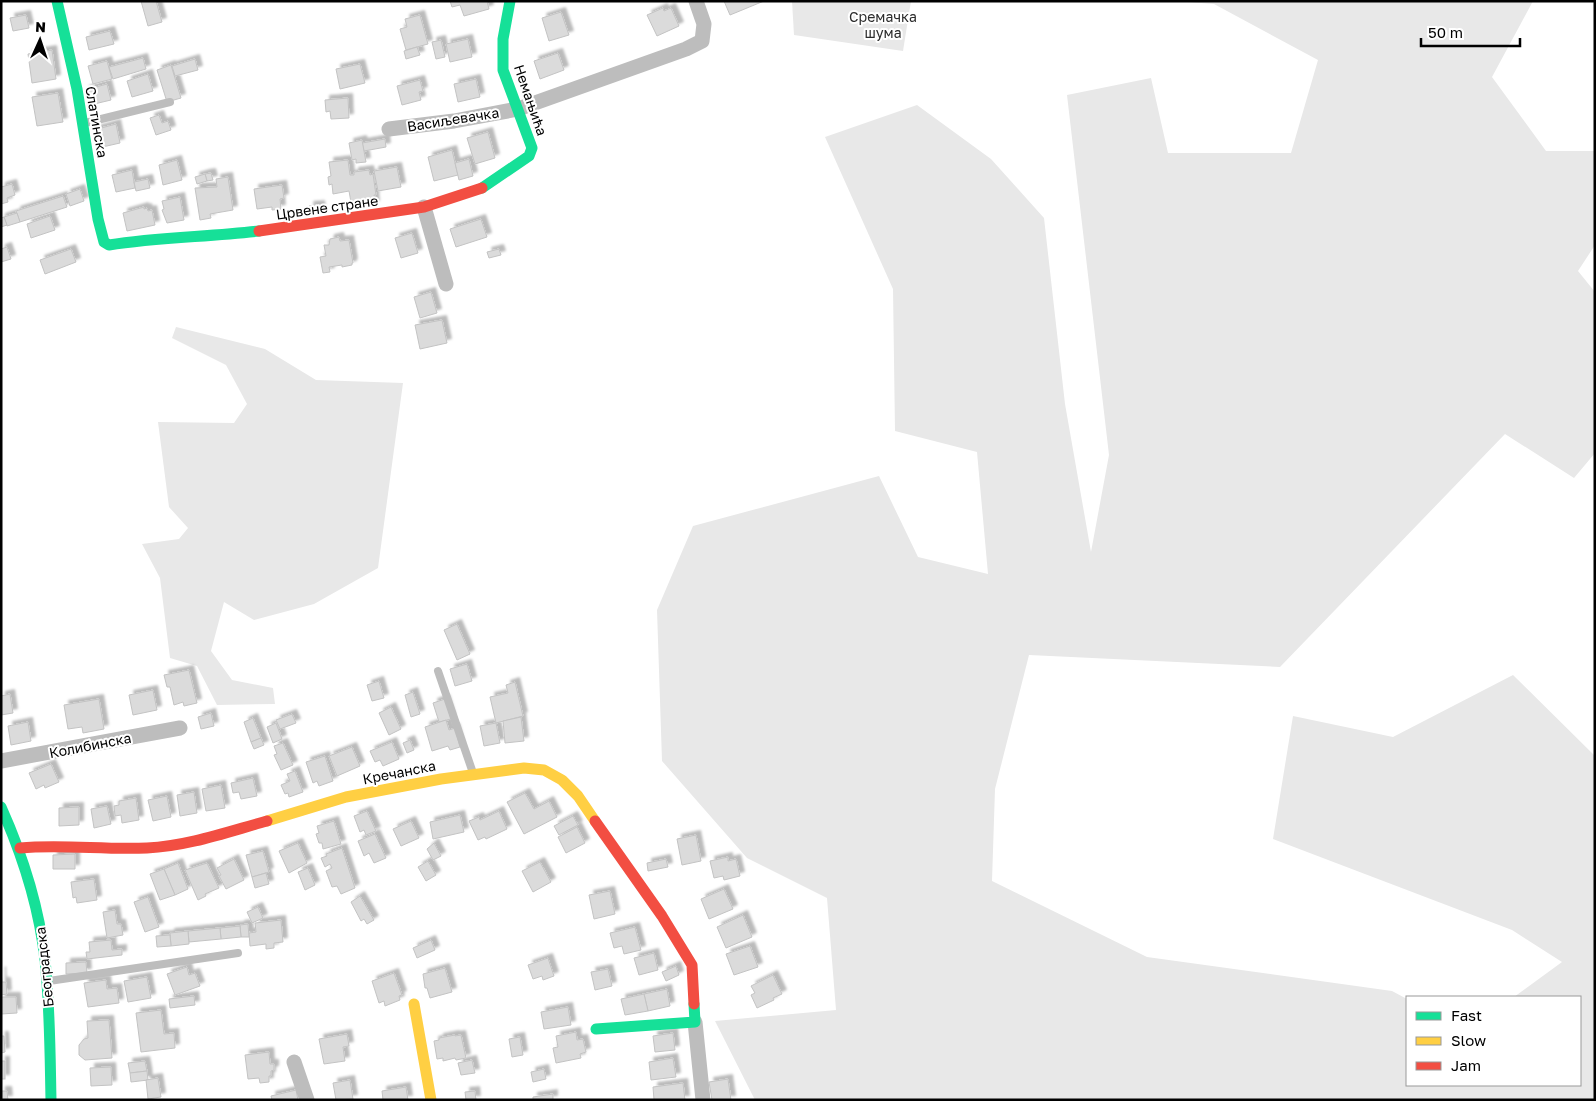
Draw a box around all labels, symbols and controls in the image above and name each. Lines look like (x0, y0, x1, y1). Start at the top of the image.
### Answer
park label: Сремачка шума (849, 8, 917, 41)
north arrow (15, 15, 65, 65)
scale bar (1421, 15, 1520, 47)
text: N (35, 18, 46, 35)
text: 50 m (1428, 23, 1463, 41)
street label: Немањића (511, 62, 551, 138)
street label: Слатинска (82, 85, 112, 159)
street label: Васиљевачка (406, 103, 500, 135)
street label: Црвене стране (275, 191, 379, 223)
street label: Колибинска (47, 729, 133, 761)
street label: Кречанска (361, 757, 437, 787)
street label: Београдска (31, 926, 57, 1008)
legend (1406, 996, 1581, 1086)
text: Fast (1451, 1006, 1482, 1024)
text: Slow (1451, 1031, 1486, 1049)
text: Jam (1451, 1056, 1481, 1074)

